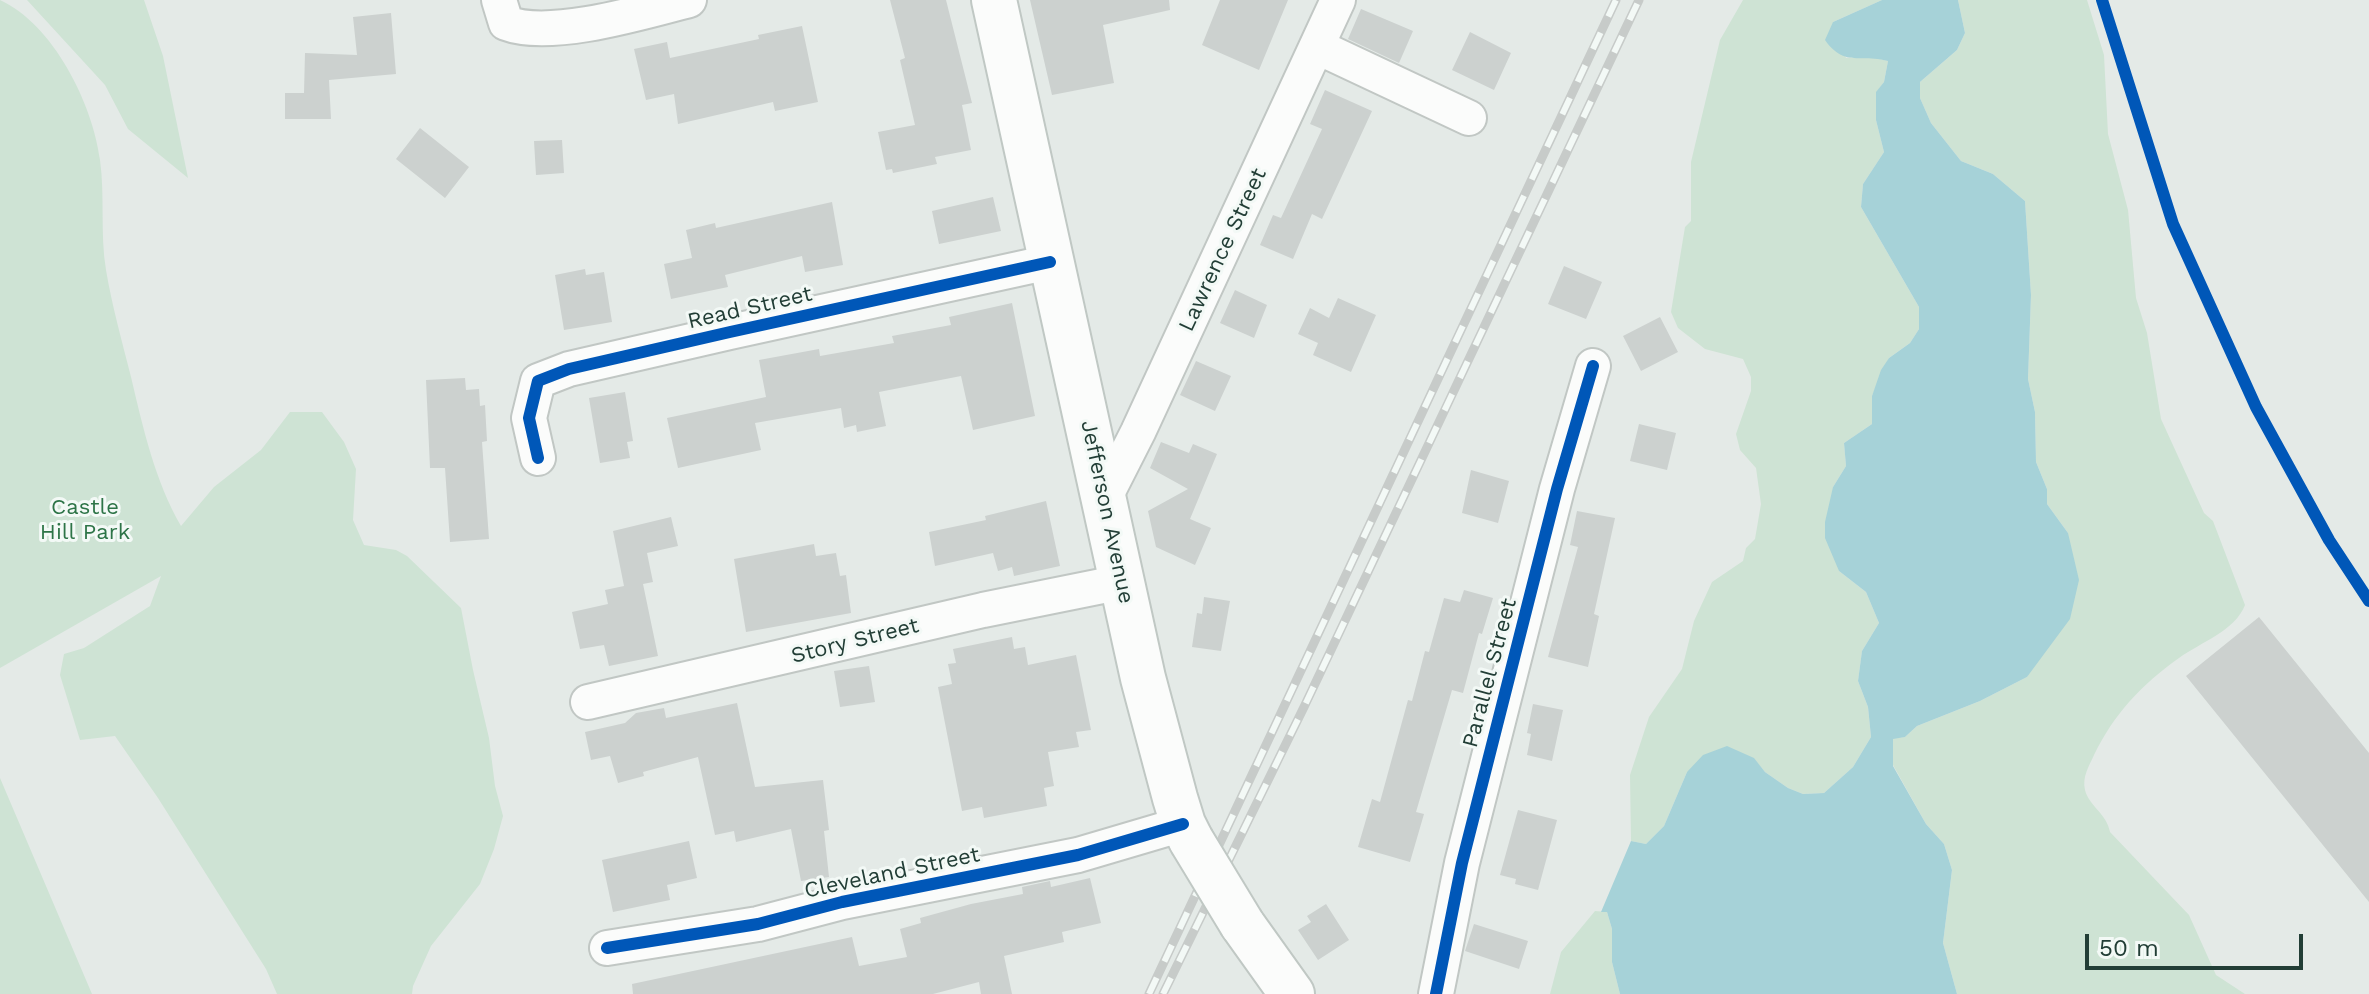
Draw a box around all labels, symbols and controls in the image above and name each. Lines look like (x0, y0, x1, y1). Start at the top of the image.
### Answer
street label: Lawrence Street (1174, 164, 1272, 336)
street label: Read Street (685, 281, 815, 335)
street label: Jefferson Avenue (1075, 418, 1139, 606)
park label: Castle Hill Park (40, 495, 130, 546)
street label: Parallel Street (1457, 595, 1523, 751)
street label: Story Street (788, 612, 922, 670)
street label: Cleveland Street (802, 842, 982, 904)
scale bar (2089, 918, 2307, 968)
text: 50 m (2099, 934, 2159, 962)

